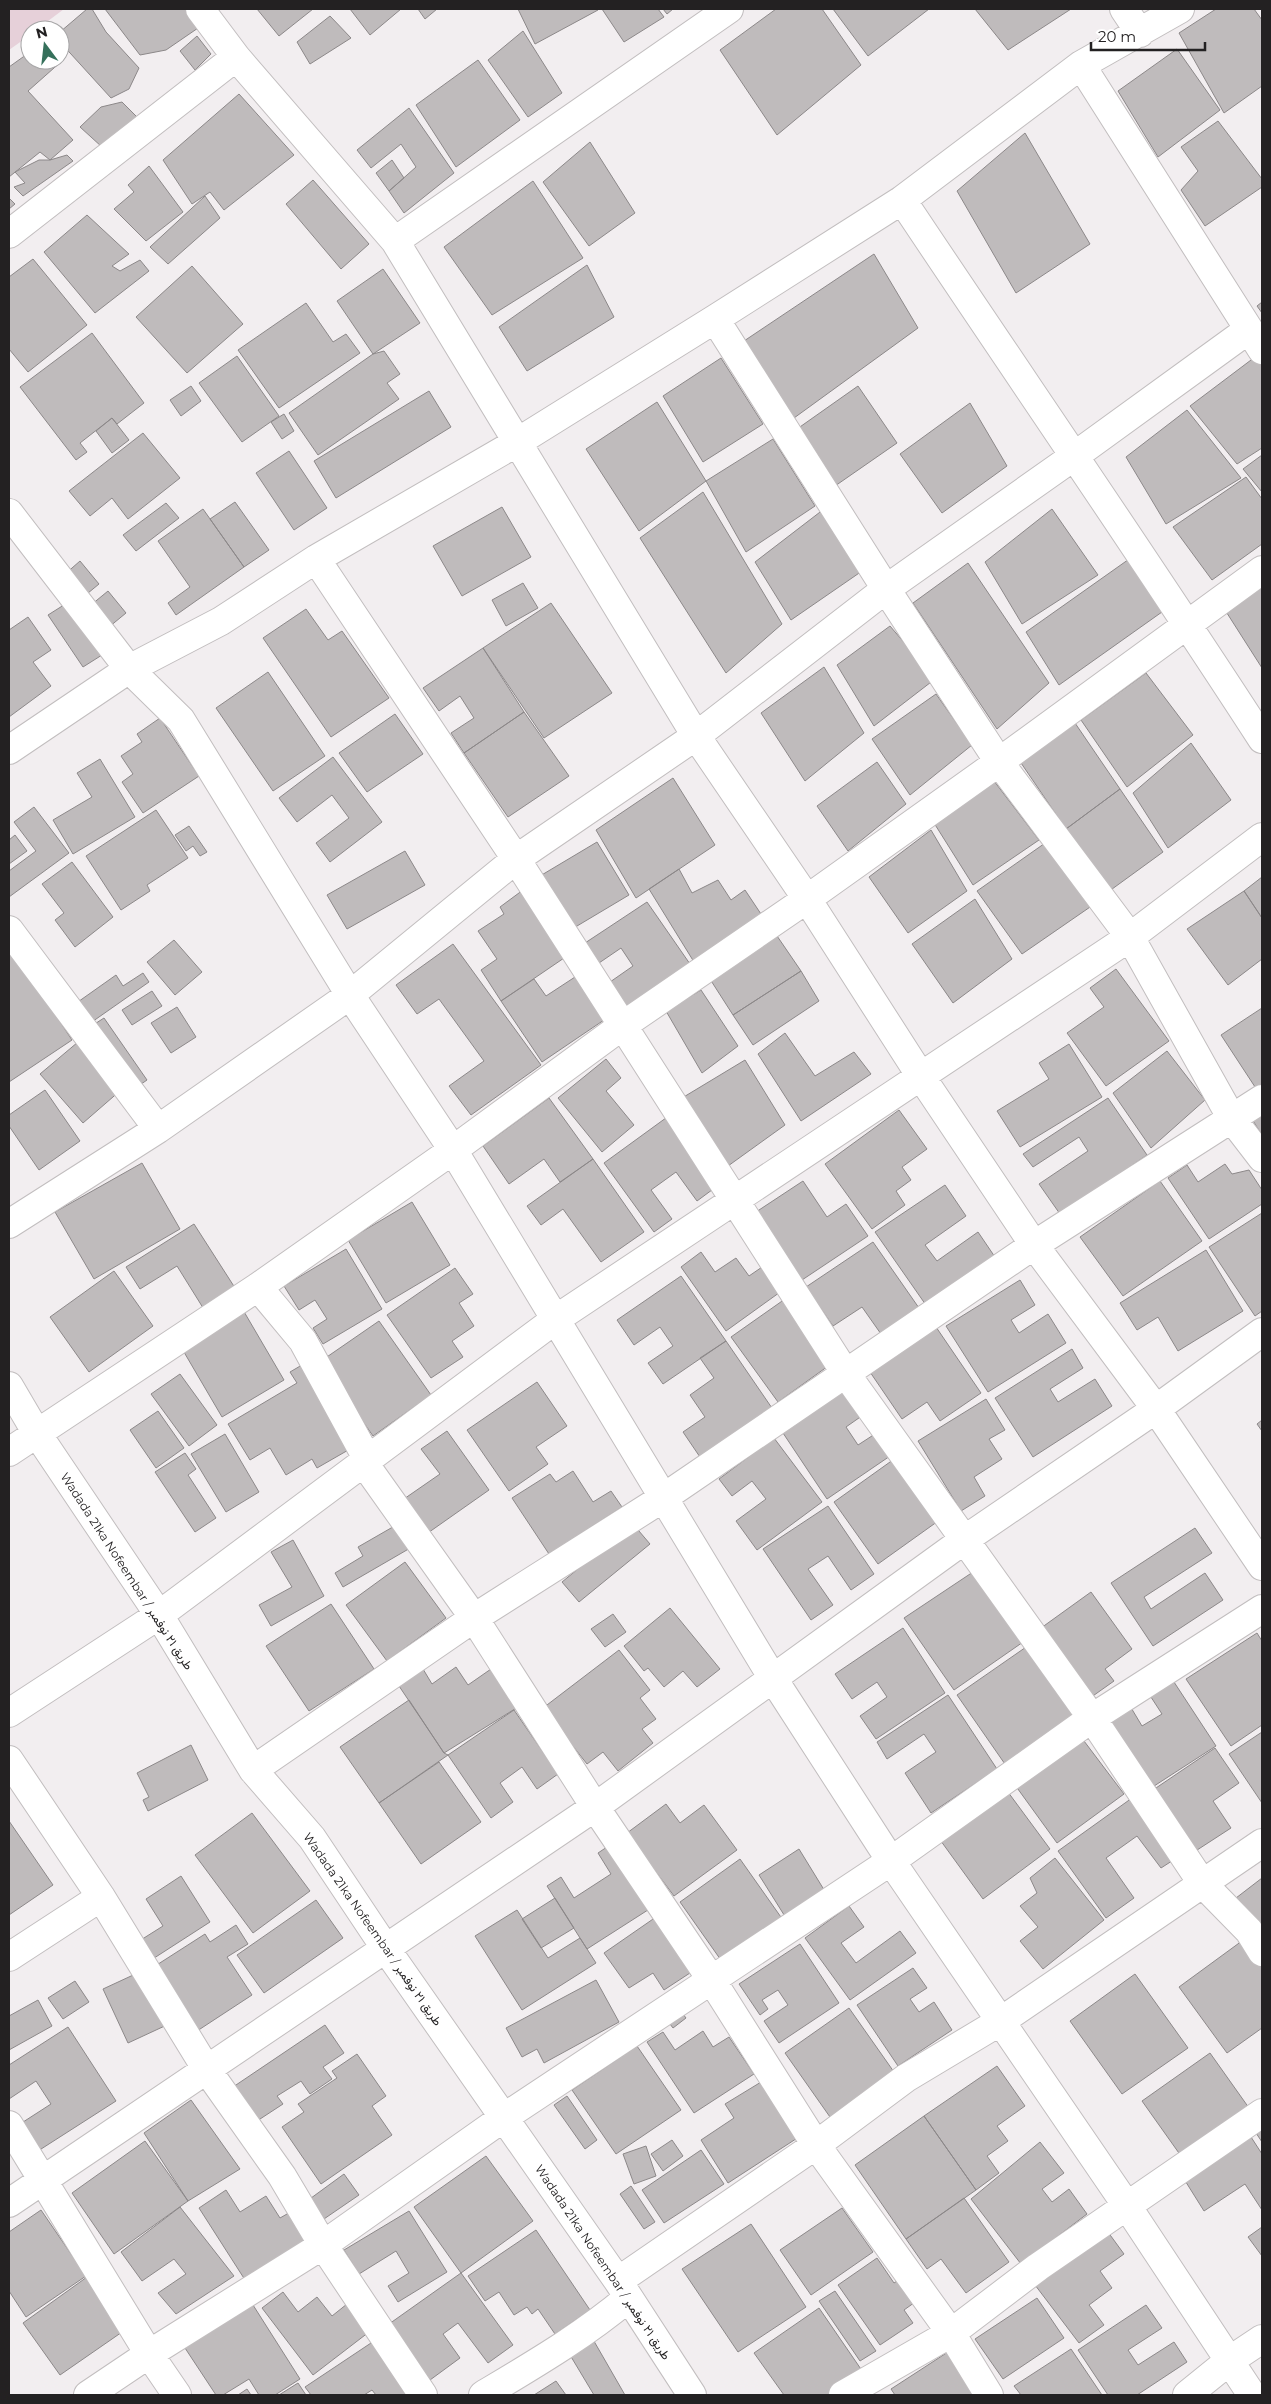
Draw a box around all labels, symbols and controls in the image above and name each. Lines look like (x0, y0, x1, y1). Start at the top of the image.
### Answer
north arrow (20, 20, 70, 70)
scale bar (1091, 20, 1205, 52)
text: N (34, 22, 49, 43)
text: 20 m (1098, 27, 1136, 46)
street label: Wadada 21ka Nofeembar / طريق ٢١ نوفمبر (57, 1470, 197, 1673)
street label: Wadada 21ka Nofeembar / طريق ٢١ نوفمبر (300, 1830, 446, 2029)
street label: Wadada 21ka Nofeembar / طريق ٢١ نوفمبر (531, 2162, 674, 2363)

